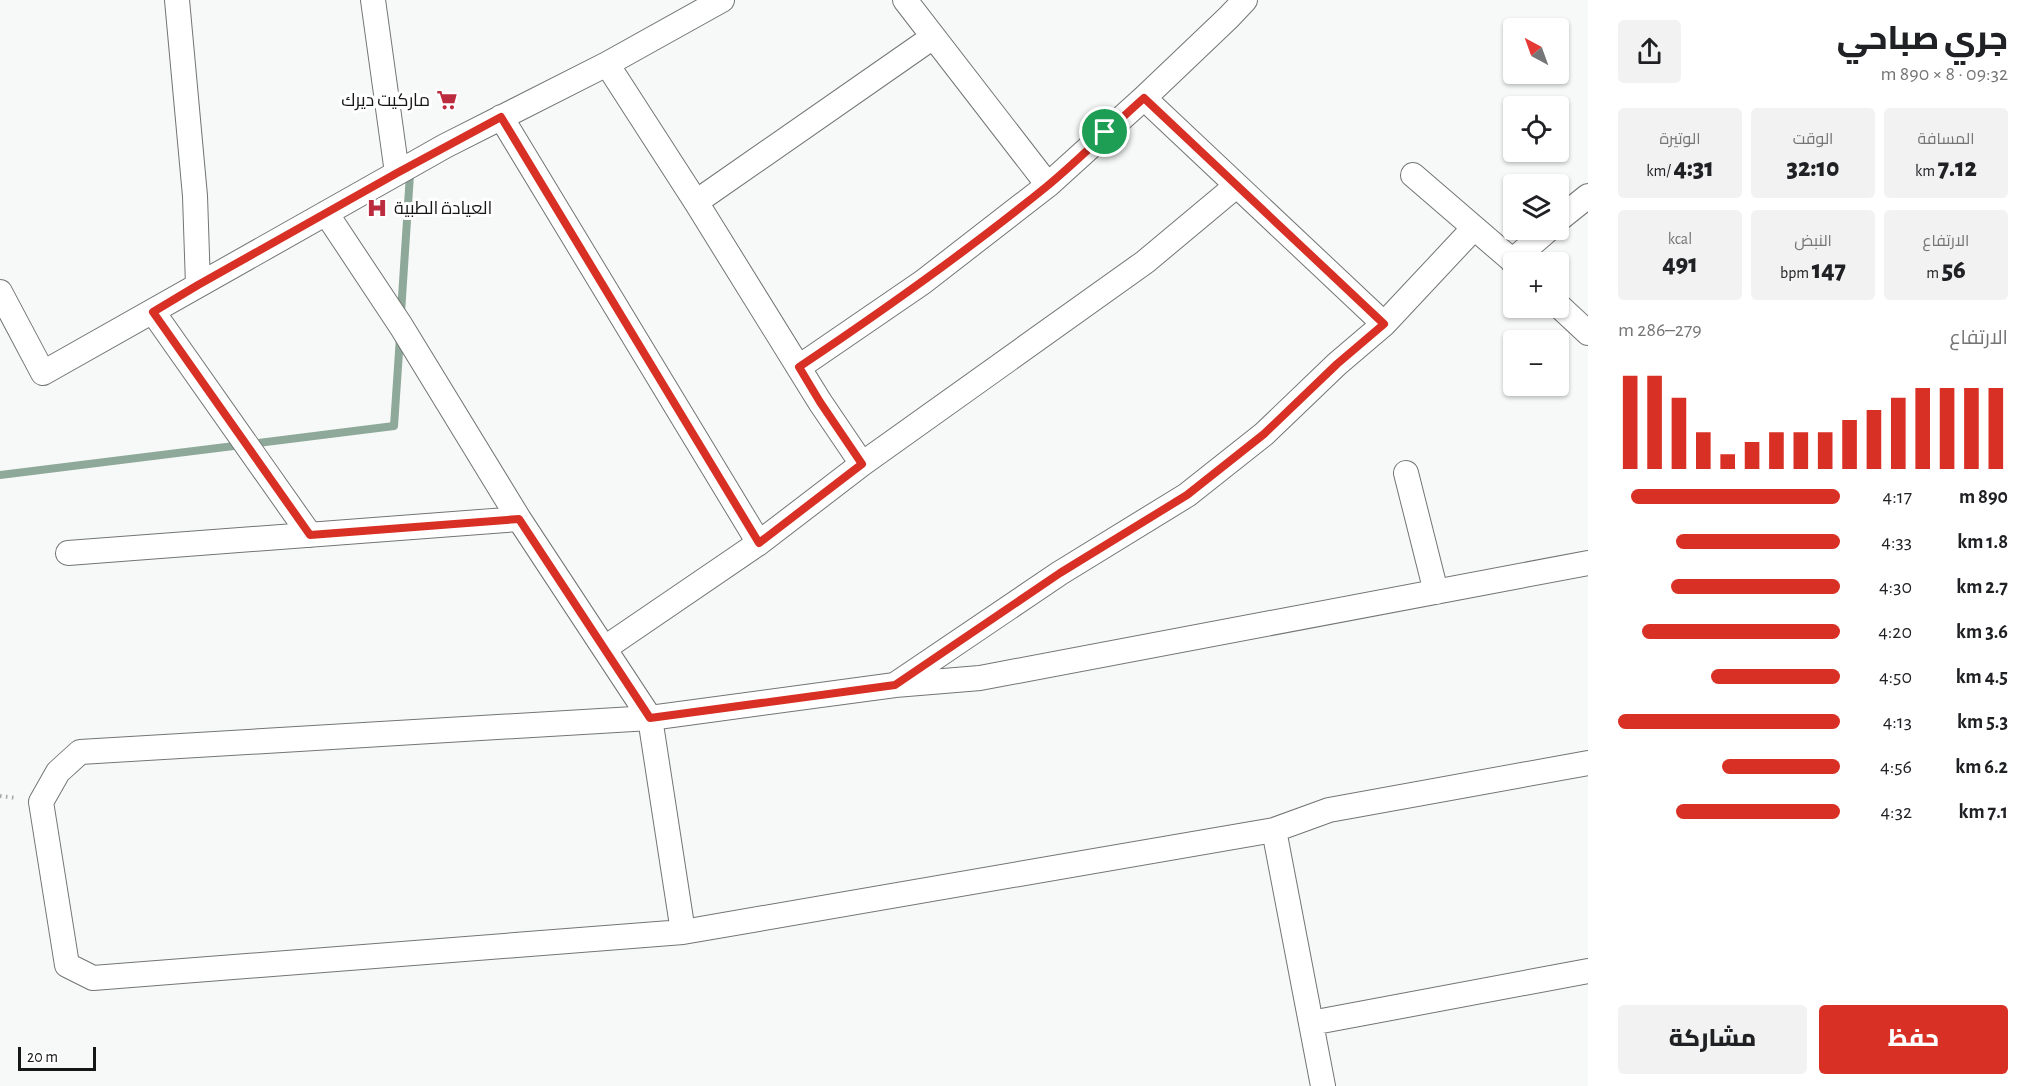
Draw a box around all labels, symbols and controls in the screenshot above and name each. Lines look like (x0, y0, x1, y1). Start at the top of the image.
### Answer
north arrow (1503, 18, 1569, 84)
map controls (1503, 18, 1569, 396)
button: share (1618, 20, 1681, 83)
text: جري صباحي (1837, 23, 2008, 56)
text: 09:32 · 8 × 890 m (1880, 64, 2008, 84)
supermarket icon: ماركيت ديرك (435, 88, 459, 112)
place label: ماركيت ديرك (341, 92, 430, 111)
button: locate (1503, 96, 1569, 162)
pin (1079, 106, 1130, 157)
icon: arrive (1088, 115, 1121, 148)
text: الوتيرة (1659, 131, 1701, 147)
text: الوقت (1793, 131, 1833, 147)
text: المسافة (1918, 131, 1974, 147)
text: 4:31 (1674, 155, 1714, 181)
text: 32:10 (1787, 155, 1839, 181)
text: 7.12 (1938, 155, 1977, 181)
text: /km (1646, 163, 1674, 179)
text: km (1915, 163, 1938, 179)
button: layers (1503, 174, 1569, 240)
hospital icon: العيادة الطبية (365, 196, 389, 220)
place label: العيادة الطبية (394, 200, 492, 218)
text: kcal (1668, 231, 1692, 247)
text: النبض (1794, 233, 1832, 249)
text: الارتفاع (1923, 233, 1969, 249)
text: 491 (1662, 251, 1698, 277)
button: + (1503, 252, 1569, 318)
text: 147 (1812, 257, 1846, 283)
text: 56 (1942, 257, 1966, 283)
text: bpm (1780, 265, 1812, 281)
text: m (1926, 265, 1942, 281)
text: 279–286 m (1618, 320, 1702, 340)
text: الارتفاع (1949, 328, 2008, 348)
button: − (1503, 330, 1569, 396)
text: 4:17 (1883, 487, 1912, 507)
text: 890 m (1959, 487, 2008, 507)
text: 4:33 (1881, 532, 1912, 552)
text: 1.8 km (1957, 532, 2008, 552)
text: 4:30 (1879, 577, 1912, 597)
text: 2.7 km (1956, 577, 2008, 597)
text: 4:20 (1878, 622, 1912, 642)
text: 3.6 km (1956, 622, 2008, 642)
text: 4:50 (1879, 667, 1912, 687)
text: 4.5 km (1956, 667, 2008, 687)
text: 4:13 (1883, 712, 1912, 732)
text: 5.3 km (1957, 712, 2008, 732)
text: 4:56 (1880, 757, 1912, 777)
text: 6.2 km (1955, 757, 2008, 777)
text: 4:32 (1880, 802, 1912, 822)
text: 7.1 km (1959, 802, 2008, 822)
button: مشاركة (1618, 1005, 1807, 1074)
button: حفظ (1819, 1005, 2008, 1074)
scale bar (18, 1044, 96, 1072)
text: 20 m (27, 1049, 58, 1065)

